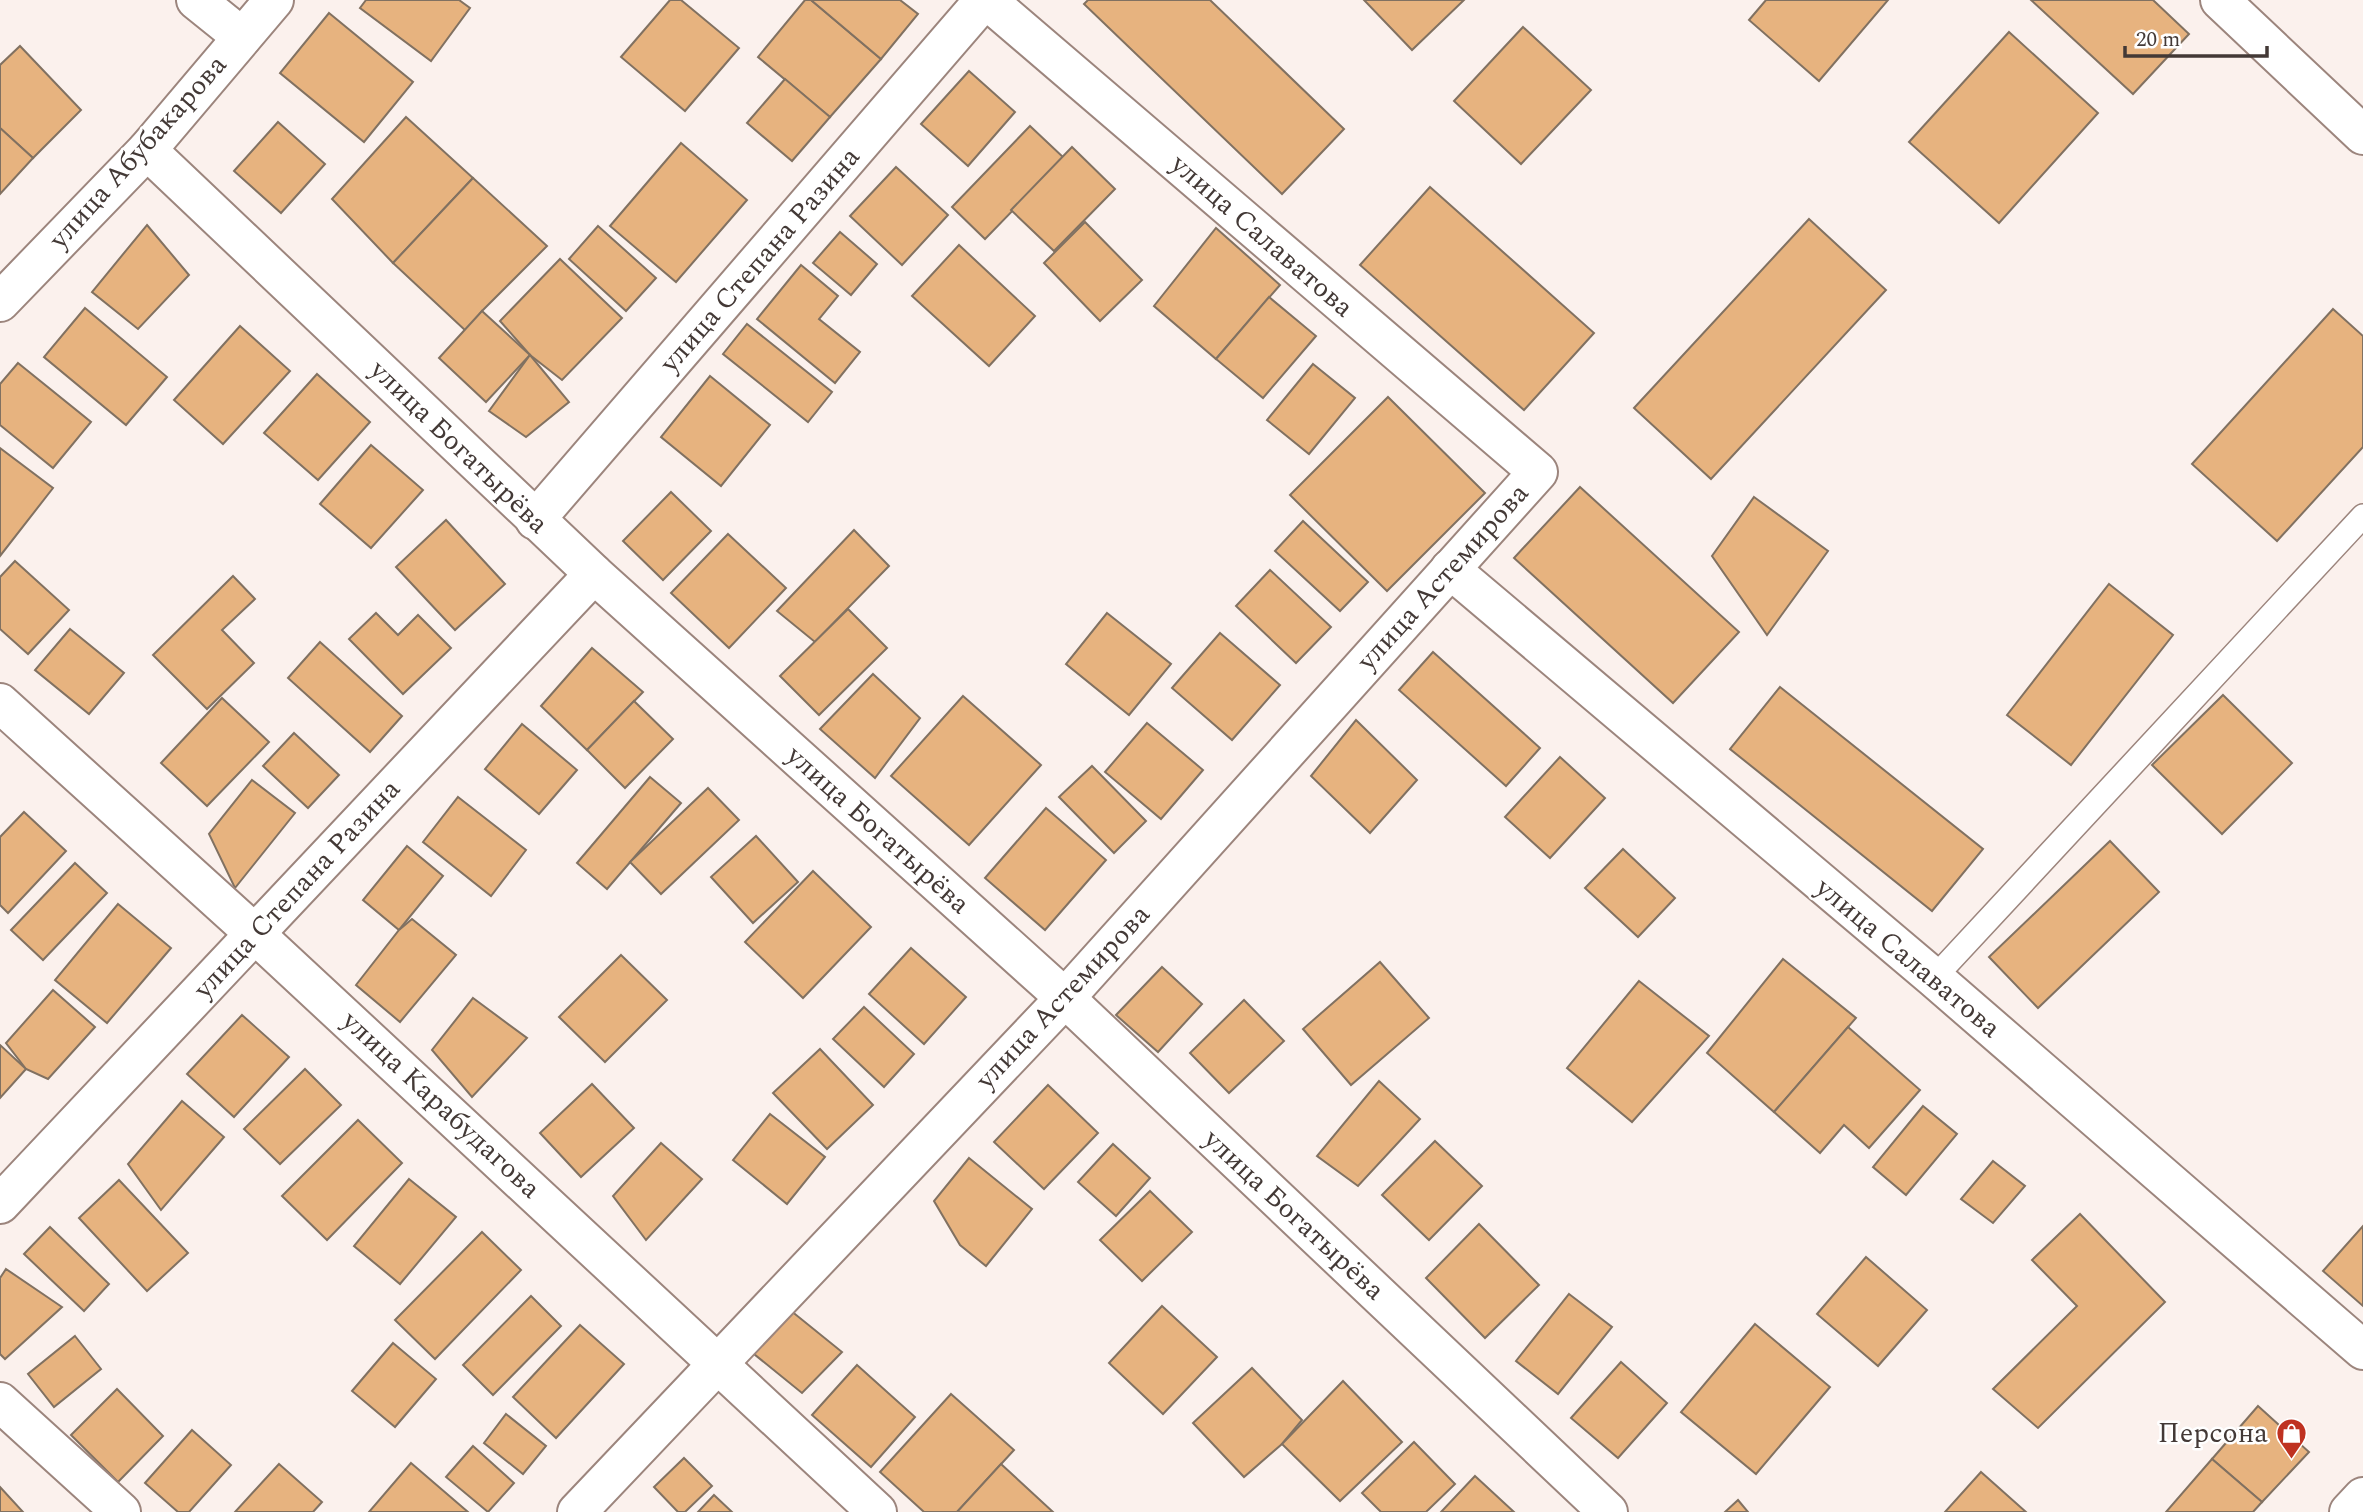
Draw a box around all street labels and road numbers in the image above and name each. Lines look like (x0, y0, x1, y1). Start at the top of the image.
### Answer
street label: улица Абубакарова (38, 45, 237, 260)
street label: улица Степана Разина (649, 137, 871, 383)
street label: улица Салаватова (1160, 143, 1364, 328)
street label: улица Богатырёва (359, 349, 559, 544)
street label: улица Астемирова (1346, 473, 1539, 681)
street label: улица Богатырёва (775, 735, 980, 925)
street label: улица Степана Разина (183, 769, 411, 1010)
street label: улица Салаватова (1805, 867, 2011, 1049)
street label: улица Астемирова (965, 894, 1161, 1100)
street label: улица Карабудагова (331, 1000, 551, 1209)
street label: улица Богатырёва (1193, 1118, 1395, 1311)

